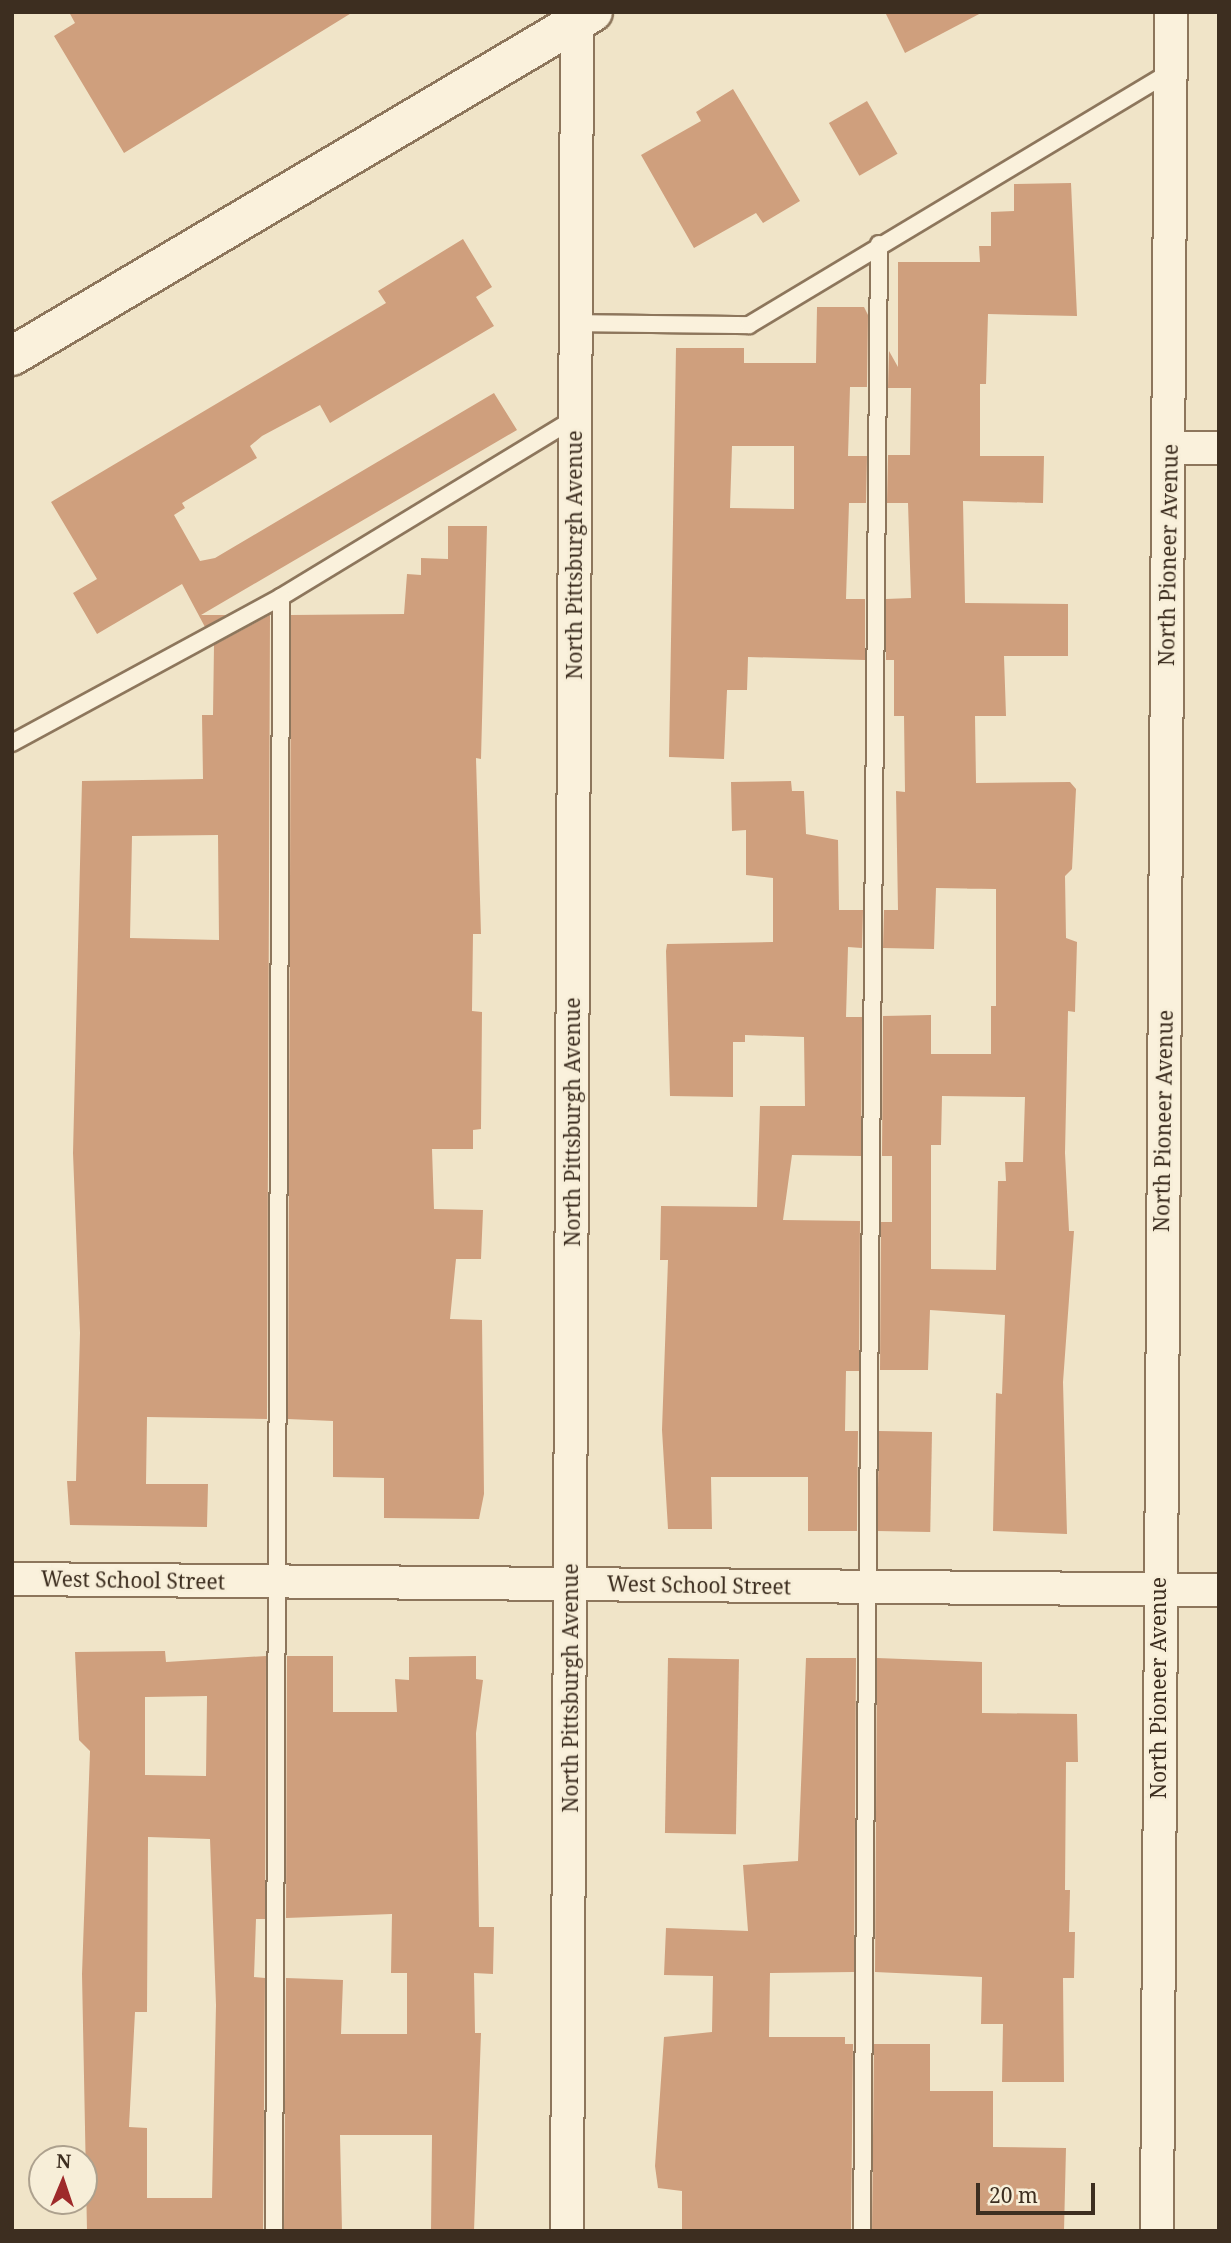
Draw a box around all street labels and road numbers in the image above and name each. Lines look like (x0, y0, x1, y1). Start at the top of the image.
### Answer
street label: North Pittsburgh Avenue (561, 430, 587, 680)
street label: North Pioneer Avenue (1153, 444, 1183, 666)
street label: North Pittsburgh Avenue (559, 997, 585, 1247)
street label: North Pioneer Avenue (1148, 1010, 1178, 1232)
street label: North Pittsburgh Avenue (557, 1563, 583, 1813)
street label: West School Street (41, 1566, 225, 1594)
street label: West School Street (607, 1571, 791, 1599)
street label: North Pioneer Avenue (1145, 1577, 1171, 1799)

